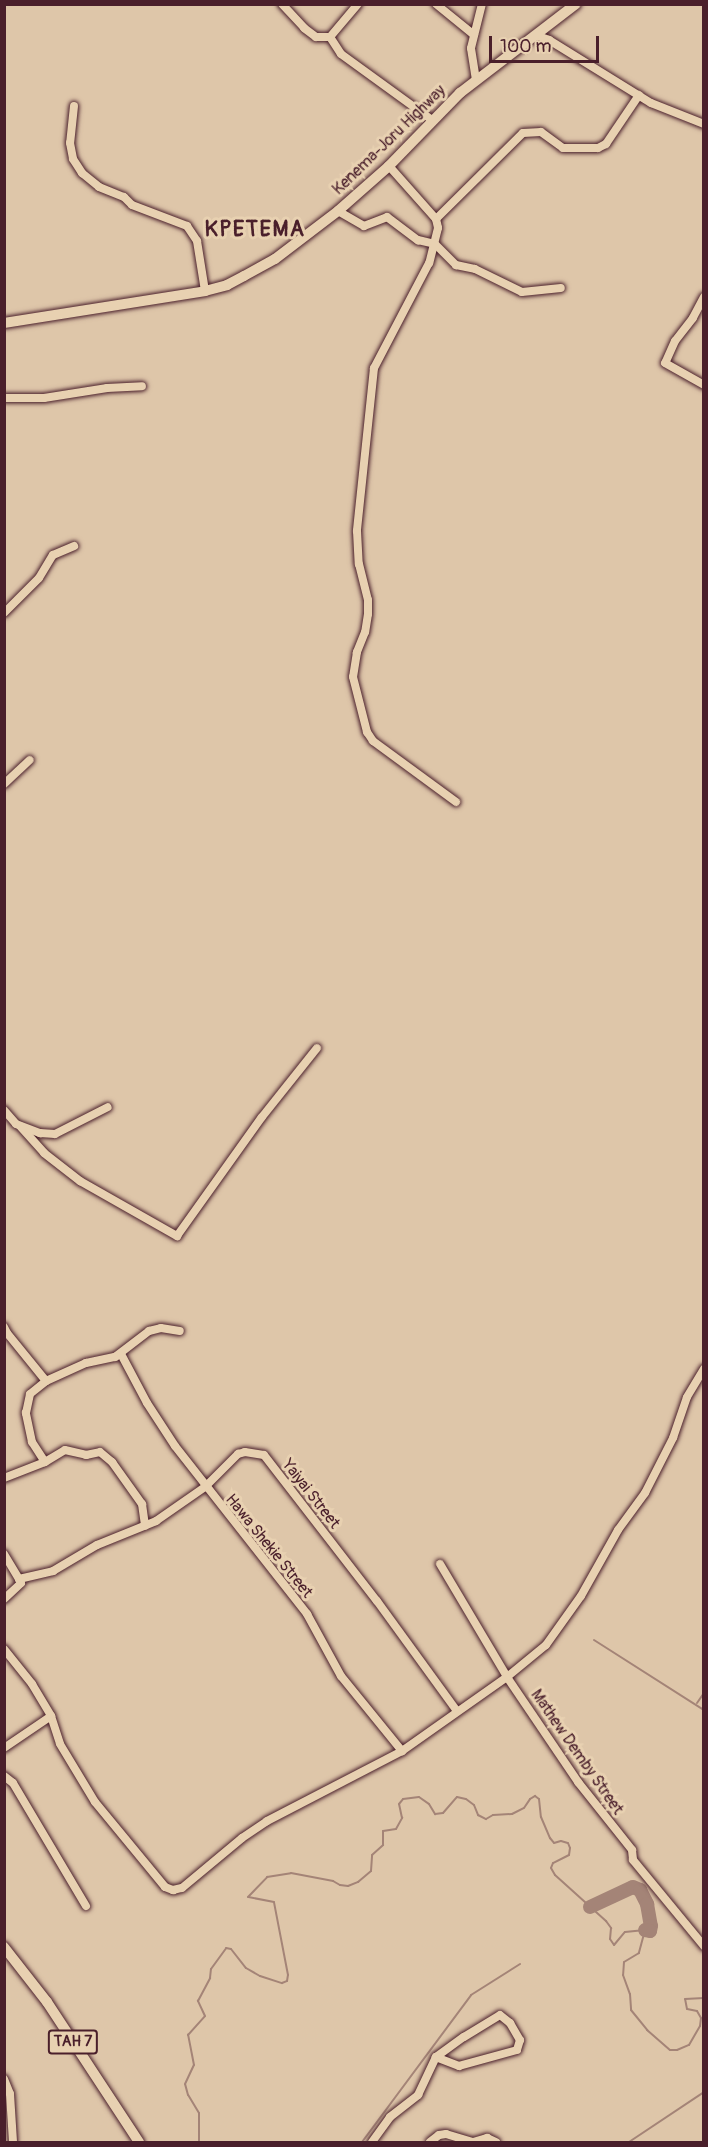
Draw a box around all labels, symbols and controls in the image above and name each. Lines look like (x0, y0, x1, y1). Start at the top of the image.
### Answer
scale bar (492, 24, 602, 62)
text: 100 m (500, 35, 552, 58)
street label: Kenema-Joru Highway (328, 81, 450, 199)
district label: KPETEMA (204, 217, 306, 243)
street label: Yaiyai Street (278, 1455, 344, 1533)
street label: Hawa Shekie Street (221, 1490, 317, 1602)
street label: Mathew Demby Street (527, 1686, 627, 1818)
road number: TAH 7 (48, 2030, 98, 2054)

